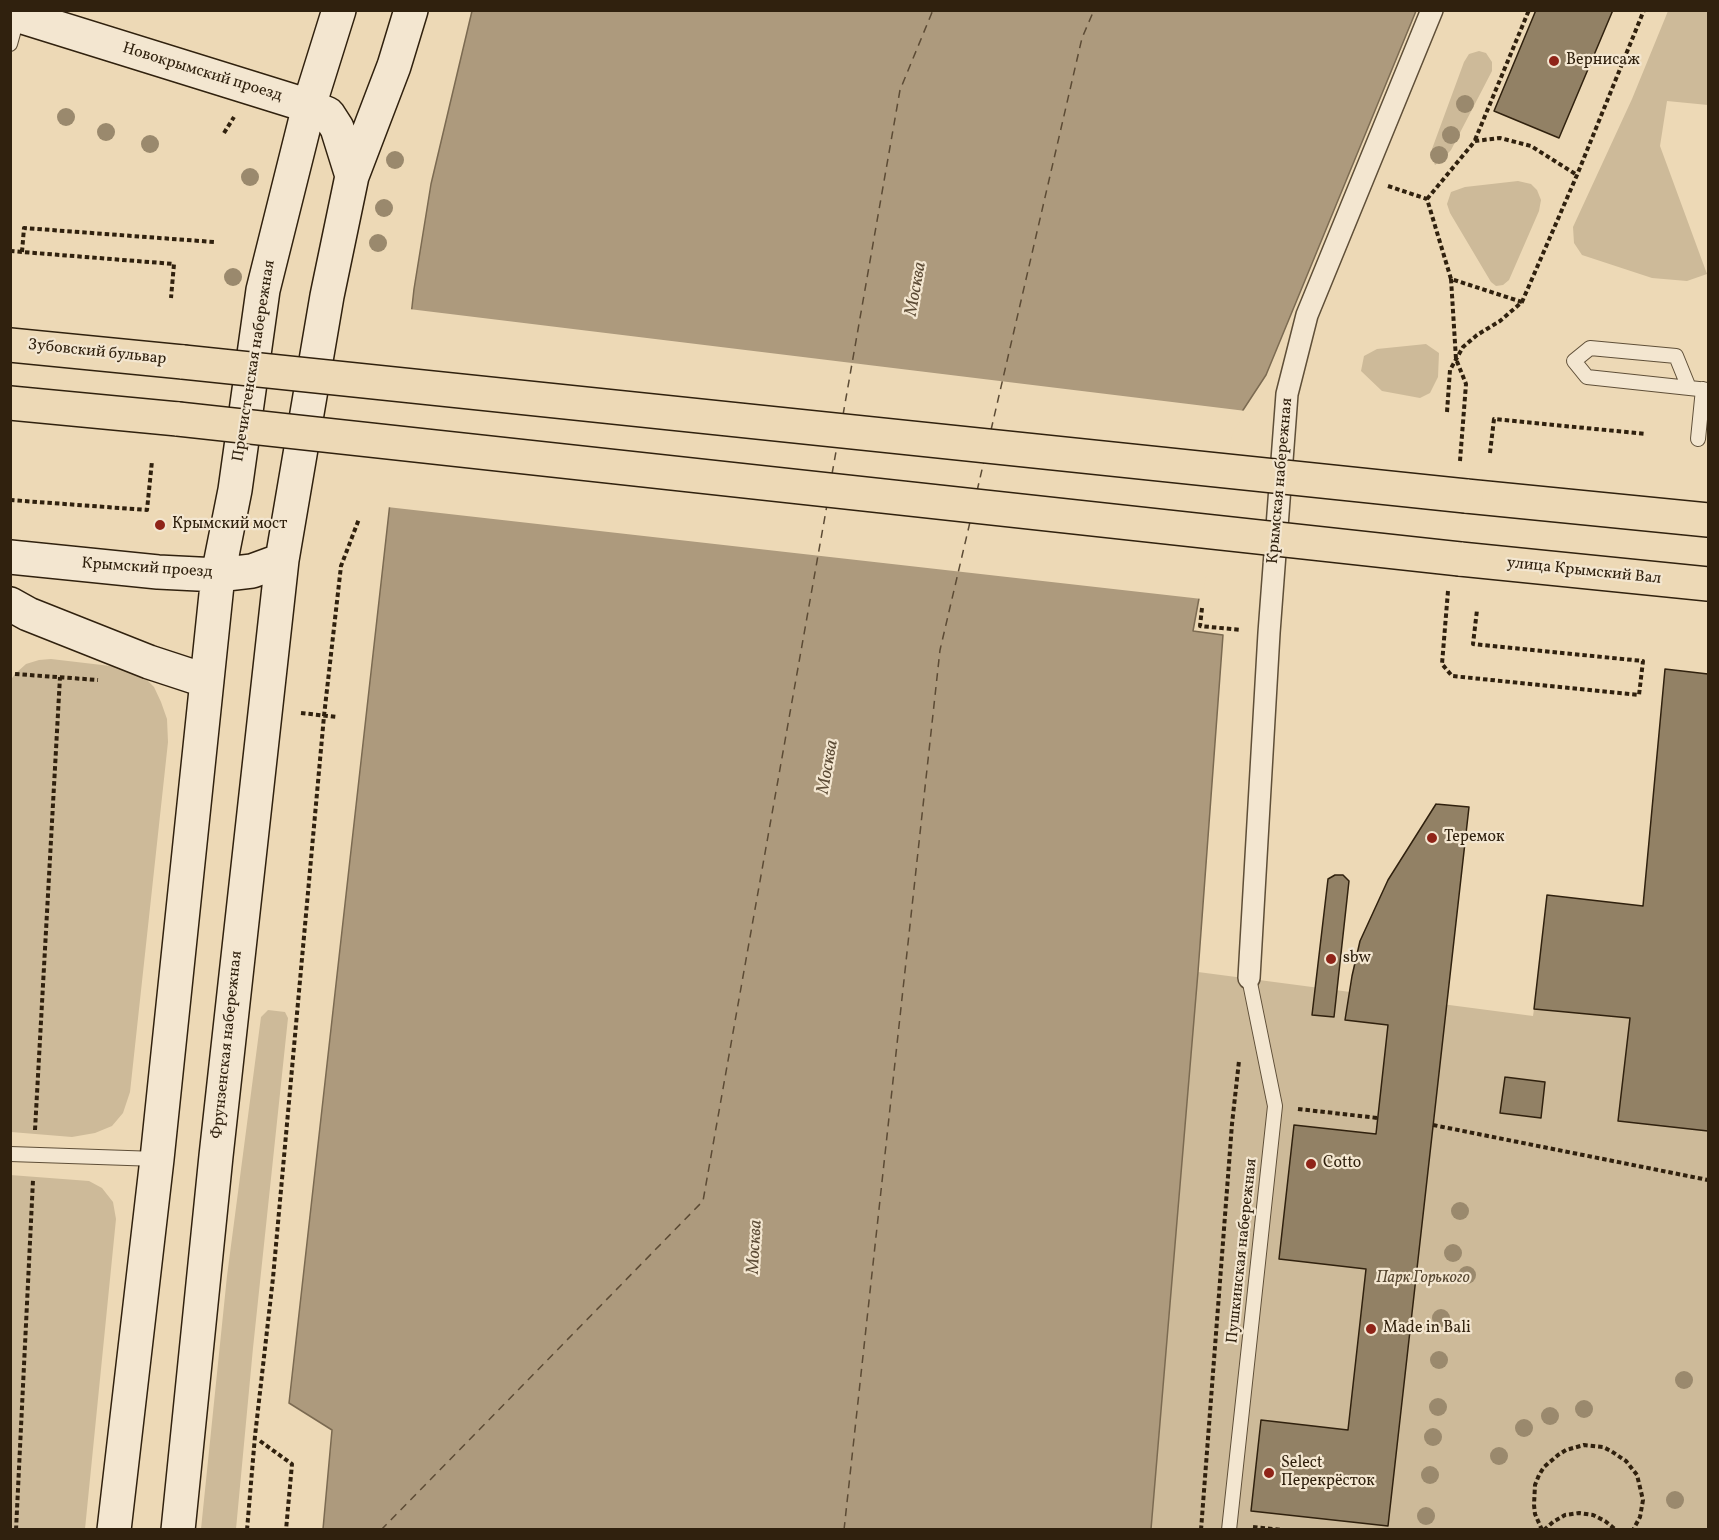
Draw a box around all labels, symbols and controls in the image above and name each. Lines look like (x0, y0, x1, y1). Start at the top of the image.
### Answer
street label: Новокрымский проезд (120, 40, 284, 106)
place label: Вернисаж (1566, 51, 1640, 71)
marker: Вернисаж (1547, 54, 1561, 68)
street label: Пречистенская набережная (230, 259, 280, 463)
water label: Москва (902, 260, 932, 318)
street label: Зубовский бульвар (27, 336, 167, 370)
street label: Крымская набережная (1264, 397, 1298, 565)
place label: Крымский мост (172, 515, 287, 535)
marker: Крымский мост (153, 518, 167, 532)
street label: улица Крымский Вал (1506, 554, 1662, 590)
street label: Крымский проезд (81, 555, 213, 583)
water label: Москва (814, 738, 844, 796)
place label: Теремок (1444, 828, 1505, 848)
marker: Теремок (1425, 831, 1439, 845)
place label: sbw (1343, 949, 1371, 969)
street label: Фрунзенская набережная (209, 950, 247, 1140)
marker: sbw (1324, 952, 1338, 966)
place label: Cotto (1323, 1154, 1361, 1174)
marker: Cotto (1304, 1157, 1318, 1171)
street label: Пушкинская набережная (1224, 1158, 1262, 1344)
water label: Москва (744, 1219, 768, 1275)
park label: Парк Горького (1376, 1269, 1470, 1289)
place label: Made in Bali (1383, 1319, 1471, 1339)
marker: Made in Bali (1364, 1322, 1378, 1336)
place label: Select Перекрёсток (1281, 1454, 1375, 1492)
marker: Select Перекрёсток (1262, 1466, 1276, 1480)

